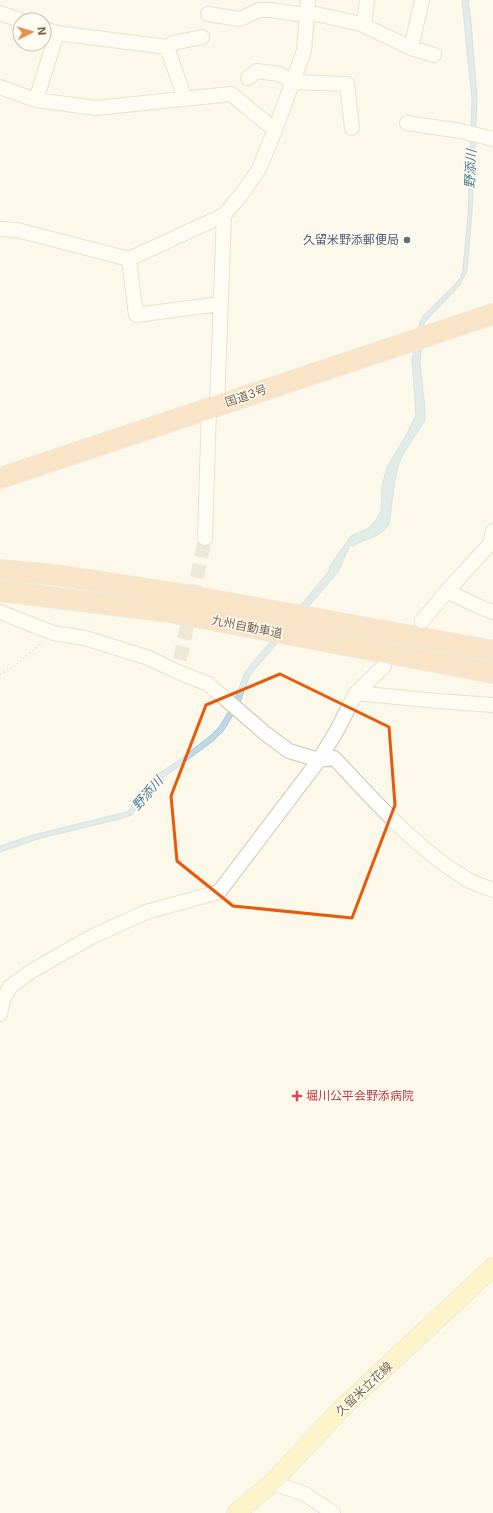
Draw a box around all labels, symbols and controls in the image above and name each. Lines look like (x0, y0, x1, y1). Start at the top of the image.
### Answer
north arrow (12, 12, 52, 52)
text: N (35, 26, 49, 36)
water label: 野添川 (461, 147, 479, 189)
place label: 久留米野添郵便局 (303, 232, 399, 247)
marker: 久留米野添郵便局 (402, 235, 412, 245)
street label: 国道3号 (223, 381, 269, 410)
street label: 九州自動車道 (210, 612, 284, 641)
water label: 野添川 (128, 772, 167, 813)
place label: 堀川公平会野添病院 (306, 1088, 414, 1103)
marker: 堀川公平会野添病院 (291, 1090, 303, 1102)
street label: 久留米立花線 (332, 1359, 395, 1419)

